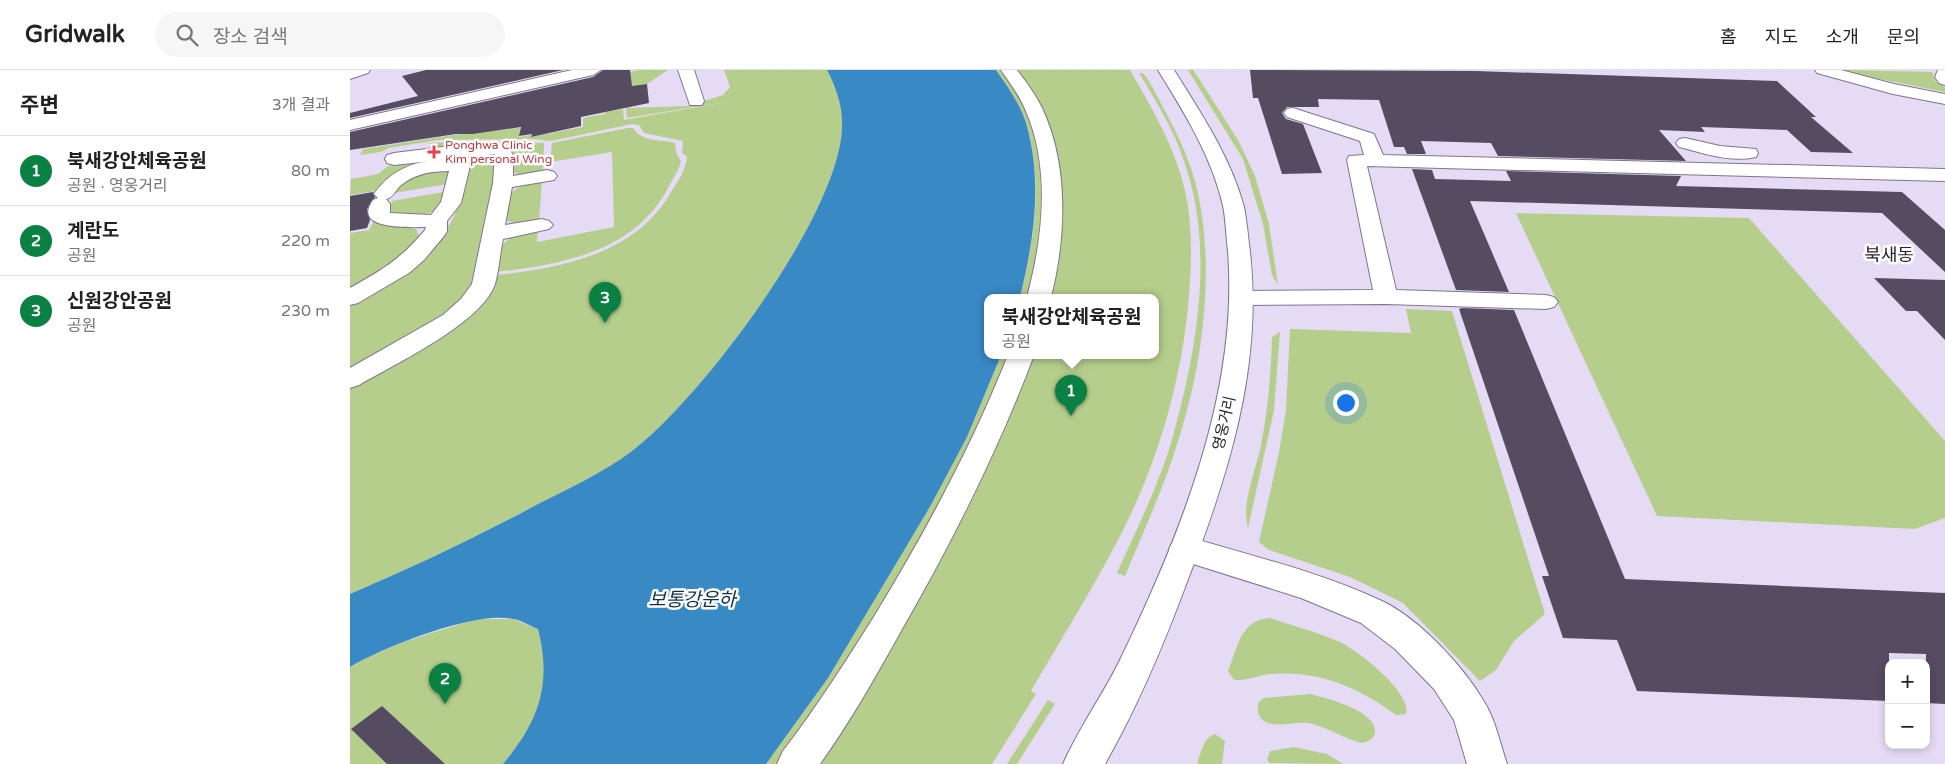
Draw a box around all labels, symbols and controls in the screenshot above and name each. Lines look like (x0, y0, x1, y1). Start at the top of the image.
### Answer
search box (155, 12, 505, 57)
text: Gridwalk (25, 20, 125, 49)
icon: search (173, 21, 201, 49)
text: 장소 검색 (213, 26, 288, 48)
text: 홈 (1720, 26, 1737, 48)
text: 지도 (1765, 26, 1798, 48)
text: 소개 (1826, 26, 1859, 48)
text: 문의 (1887, 26, 1920, 48)
text: 주변 (20, 93, 59, 118)
text: 3개 결과 (272, 95, 330, 115)
place label: Ponghwa Clinic Kim personal Wing (445, 138, 552, 166)
marker: Ponghwa Clinic Kim personal Wing (427, 145, 441, 159)
text: 북새강안체육공원 (67, 150, 207, 172)
text: 1 (31, 161, 41, 181)
text: 80 m (291, 161, 330, 181)
text: 공원 · 영웅거리 (67, 176, 168, 196)
text: 계란도 (67, 220, 119, 242)
text: 2 (31, 231, 41, 251)
text: 220 m (281, 231, 330, 251)
district label: 북새동 (1864, 244, 1914, 266)
text: 공원 (67, 246, 96, 266)
pin: 3 (589, 282, 621, 323)
text: 신원강안공원 (67, 290, 172, 312)
popup (984, 294, 1159, 359)
text: 3 (31, 301, 41, 321)
text: 230 m (281, 301, 330, 321)
text: 북새강안체육공원 (1002, 306, 1141, 328)
text: 공원 (67, 316, 96, 336)
text: 공원 (1002, 332, 1031, 352)
pin: 1 (1055, 375, 1087, 416)
your location (1333, 390, 1359, 416)
street label: 영웅거리 (1209, 394, 1239, 452)
water label: 보통강운하 (648, 589, 738, 611)
map controls (1885, 659, 1930, 749)
button: + (1885, 659, 1930, 704)
pin: 2 (429, 663, 461, 704)
button: − (1885, 704, 1930, 749)

